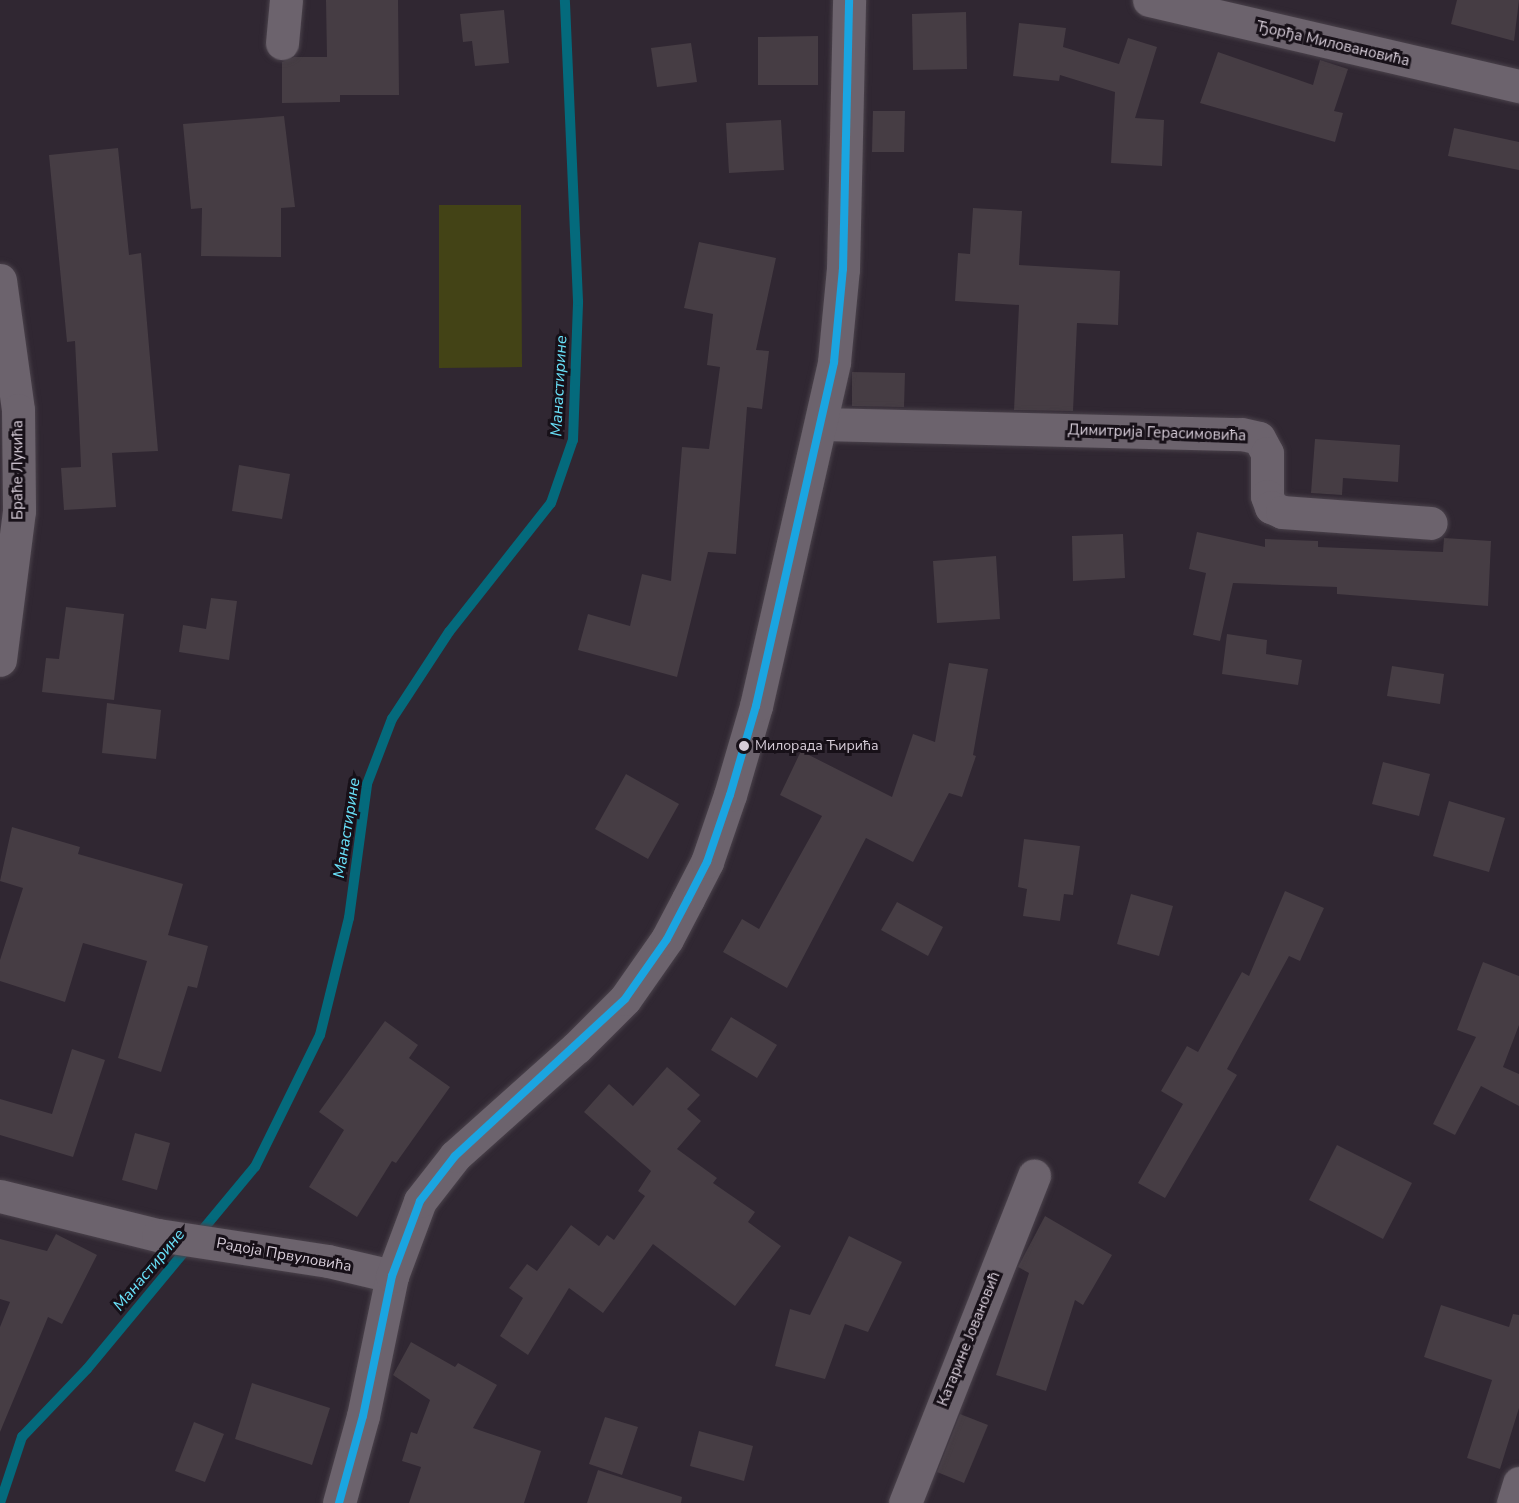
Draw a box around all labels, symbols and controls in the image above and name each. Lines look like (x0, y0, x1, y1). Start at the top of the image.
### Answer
street label: Ђорђа Миловановића (1255, 18, 1411, 70)
water label: Манастирине (547, 335, 571, 437)
street label: Браће Лукића (9, 420, 27, 520)
street label: Димитрија Герасимовића (1068, 421, 1246, 445)
place label: Милорада Ћирића (755, 738, 879, 754)
marker: Милорада Ћирића (738, 740, 750, 752)
water label: Манастирине (330, 777, 364, 879)
water label: Манастирине (109, 1225, 189, 1315)
street label: Радоја Првуловића (215, 1234, 353, 1276)
street label: Катарине Јовановић (934, 1269, 1004, 1409)

